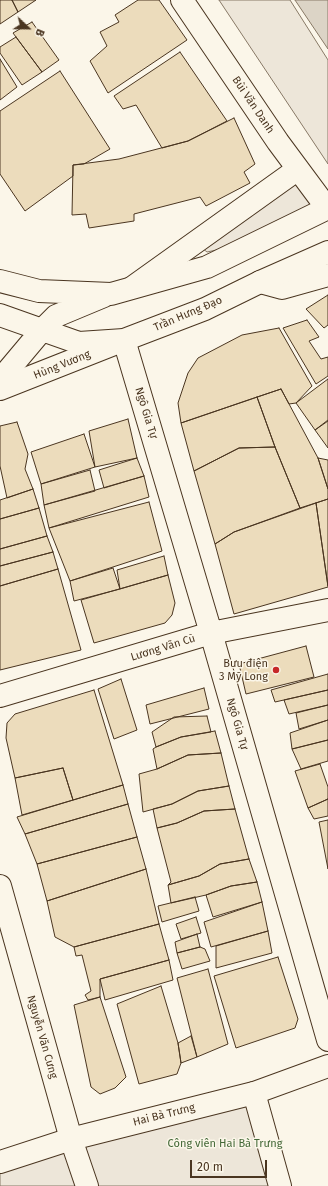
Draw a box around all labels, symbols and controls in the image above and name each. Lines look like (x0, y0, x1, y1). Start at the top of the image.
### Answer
north arrow (8, 8, 48, 48)
text: B (32, 27, 47, 38)
street label: Bùi Văn Danh (229, 74, 277, 136)
street label: Trần Hưng Đạo (152, 294, 224, 334)
street label: Hùng Vương (32, 348, 92, 382)
street label: Ngô Gia Tự (132, 386, 160, 440)
street label: Lương Vãn Cù (129, 632, 197, 664)
place label: Bưu điện 3 Mỹ Long (219, 657, 268, 683)
marker: Bưu điện 3 Mỹ Long (271, 665, 281, 675)
street label: Ngô Gia Tự (223, 697, 251, 751)
street label: Nguyễn Văn Cưng (24, 994, 60, 1080)
street label: Hai Bà Trưng (132, 1101, 196, 1129)
park label: Công viên Hai Bà Trưng (168, 1137, 282, 1151)
scale bar (192, 1152, 269, 1178)
text: 20 m (197, 1160, 223, 1174)

